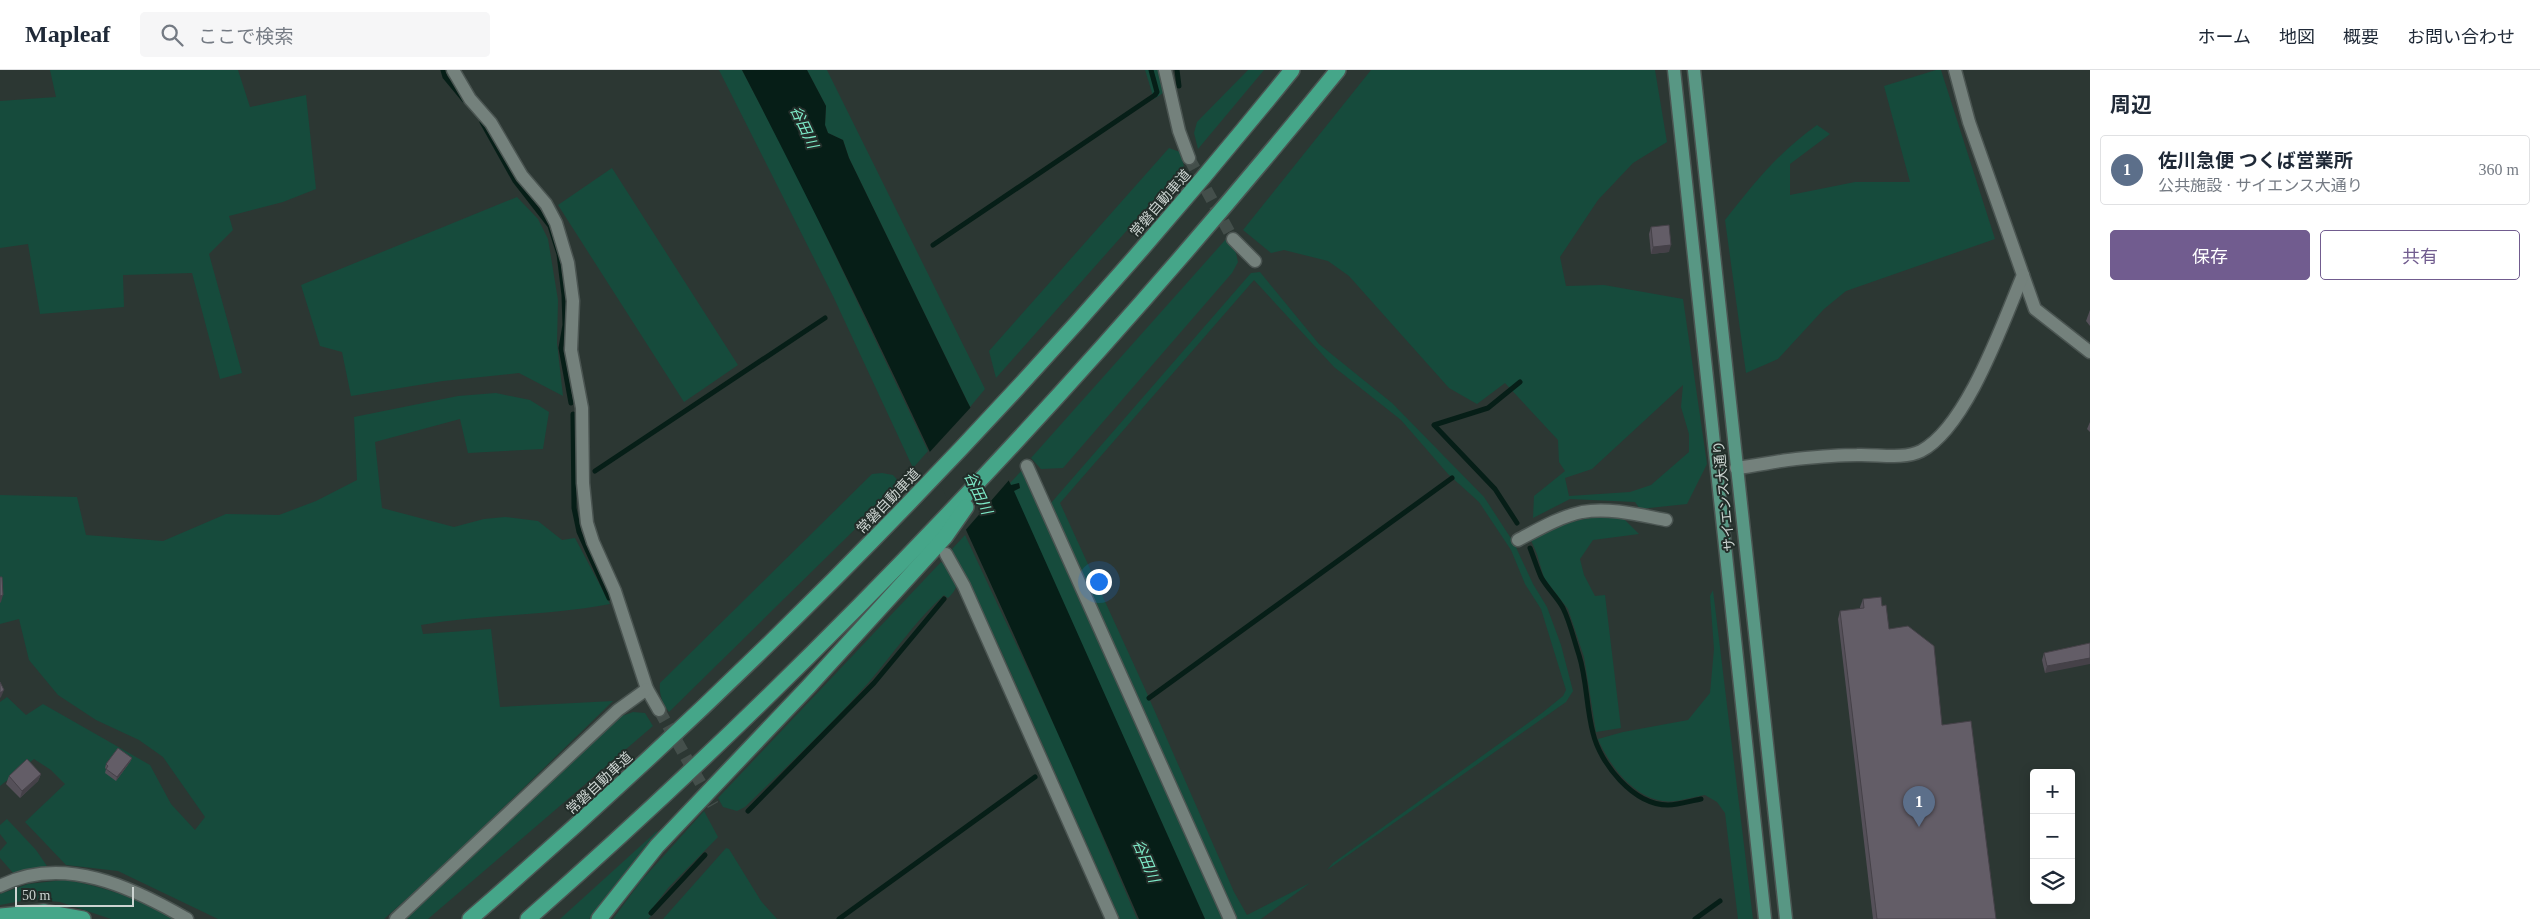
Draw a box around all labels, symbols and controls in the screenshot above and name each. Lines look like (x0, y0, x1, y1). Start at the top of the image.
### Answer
search box (140, 12, 490, 57)
text: Mapleaf (25, 21, 110, 47)
icon: search (158, 21, 186, 49)
text: ここで検索 (198, 26, 293, 47)
text: ホーム (2198, 27, 2251, 47)
text: 地図 (2279, 27, 2315, 47)
text: 概要 (2343, 27, 2379, 47)
text: お問い合わせ (2407, 27, 2515, 47)
text: 周辺 (2110, 93, 2152, 117)
water label: 谷田川 (787, 103, 822, 153)
text: 佐川急便 つくば営業所 (2158, 150, 2353, 171)
text: 1 (2123, 161, 2131, 178)
text: 360 m (2479, 161, 2519, 178)
street label: 常磐自動車道 (1127, 167, 1194, 240)
text: 公共施設 · サイエンス大通り (2158, 177, 2363, 194)
button: 保存 (2110, 230, 2310, 280)
button: 共有 (2320, 230, 2520, 280)
street label: サイエンス大通り (1711, 440, 1738, 552)
street label: 常磐自動車道 (854, 466, 923, 537)
water label: 谷田川 (961, 469, 996, 519)
your location (1086, 569, 1112, 595)
street label: 常磐自動車道 (564, 749, 635, 817)
map controls (2030, 769, 2075, 904)
button: + (2030, 769, 2075, 814)
pin: 1 (1903, 786, 1935, 827)
button: − (2030, 814, 2075, 859)
water label: 谷田川 (1130, 837, 1163, 887)
button: layers (2030, 859, 2075, 904)
scale bar (15, 884, 134, 907)
text: 50 m (22, 888, 50, 903)

